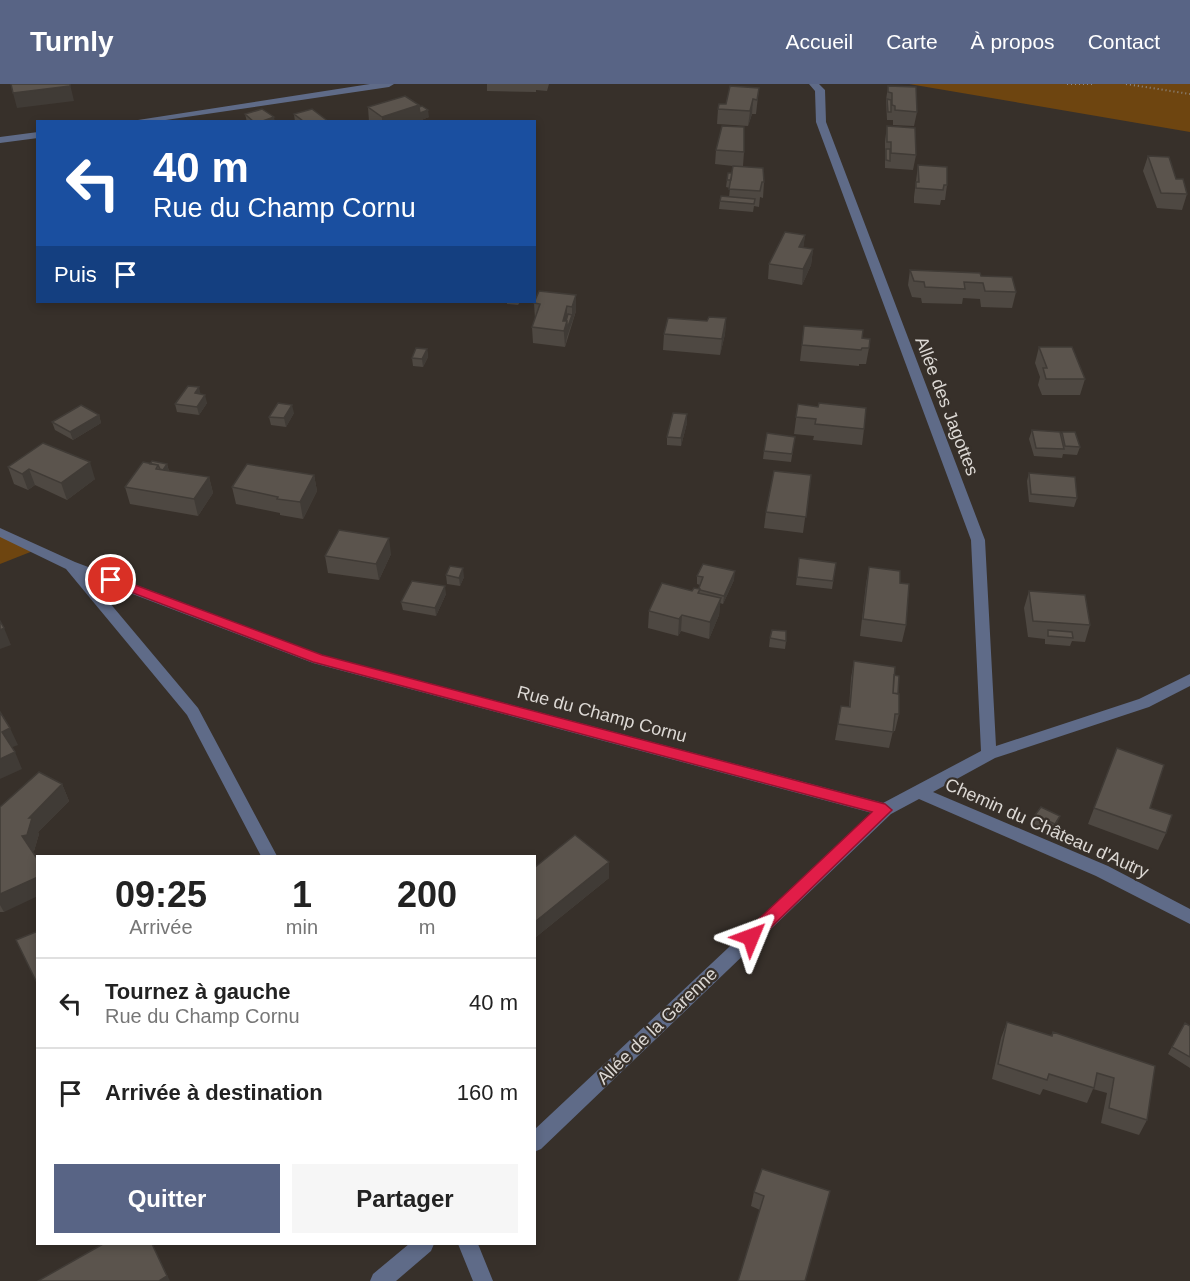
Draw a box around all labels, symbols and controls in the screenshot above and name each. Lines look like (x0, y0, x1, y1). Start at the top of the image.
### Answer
text: Turnly (30, 26, 113, 57)
text: Accueil (786, 30, 853, 53)
text: Carte (886, 30, 938, 53)
text: À propos (971, 30, 1055, 53)
text: Contact (1088, 30, 1160, 53)
icon: left (54, 144, 132, 222)
text: 40 m (153, 144, 249, 191)
text: Rue du Champ Cornu (153, 193, 416, 223)
icon: arrive (109, 258, 142, 291)
text: Puis (54, 262, 97, 287)
street label: Allée des Jagottes (911, 334, 983, 478)
pin (85, 554, 136, 605)
icon: arrive (94, 563, 127, 596)
street label: Rue du Champ Cornu (515, 682, 689, 746)
street label: Chemin du Château d'Autry (942, 774, 1152, 882)
text: 09:25 (115, 874, 207, 915)
text: 1 (292, 874, 312, 915)
text: 200 (397, 874, 457, 915)
position arrow (719, 905, 783, 969)
text: Arrivée (129, 916, 193, 938)
text: min (286, 916, 318, 938)
text: m (419, 916, 435, 938)
street label: Allée de la Garenne (593, 964, 721, 1088)
text: Tournez à gauche (105, 979, 290, 1004)
icon: left (54, 987, 87, 1020)
text: 40 m (469, 990, 518, 1015)
text: Rue du Champ Cornu (105, 1005, 300, 1027)
icon: arrive (54, 1077, 87, 1110)
text: Arrivée à destination (105, 1080, 323, 1105)
text: 160 m (457, 1080, 518, 1105)
button: Quitter (54, 1164, 280, 1233)
button: Partager (292, 1164, 518, 1233)

